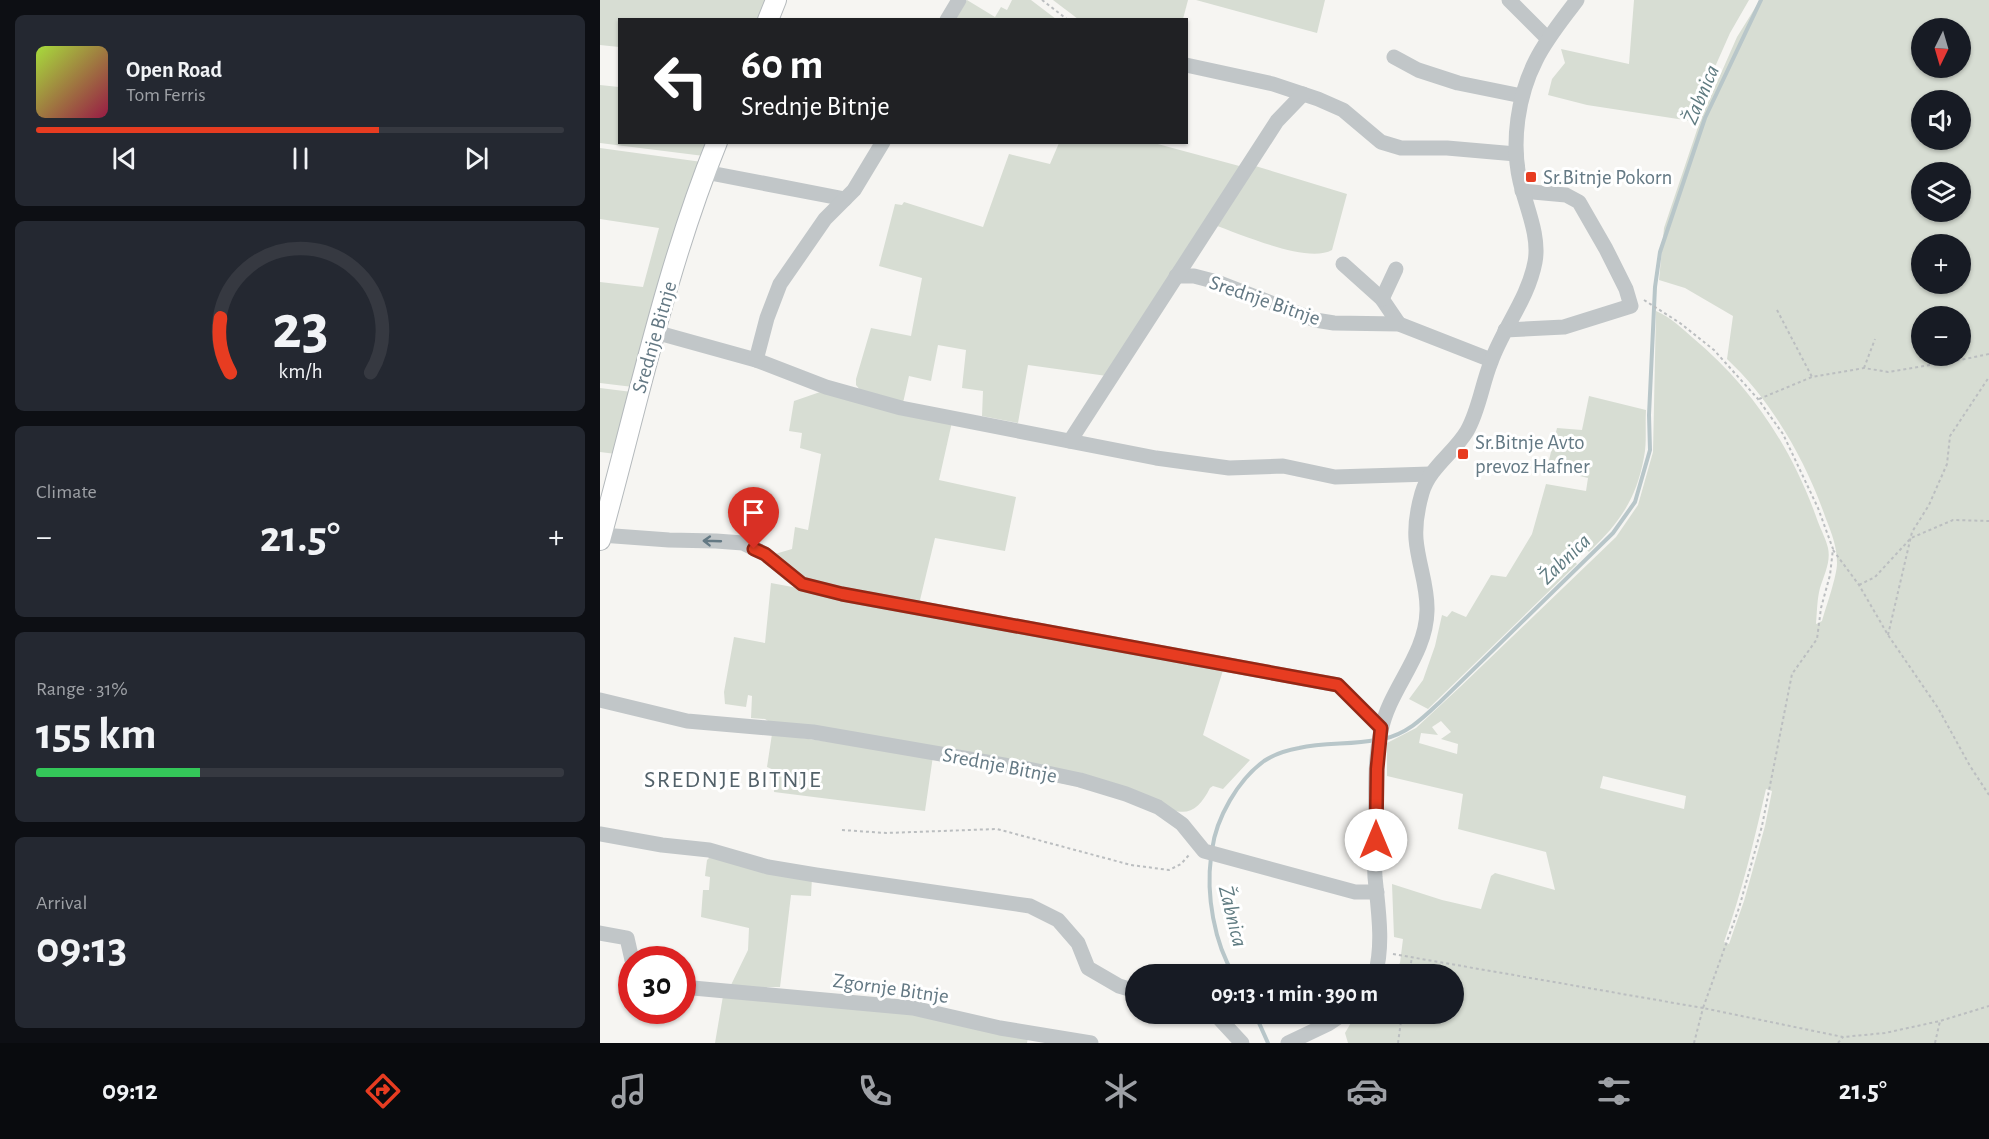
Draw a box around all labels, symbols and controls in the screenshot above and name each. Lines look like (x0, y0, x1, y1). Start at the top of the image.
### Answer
north arrow (1911, 18, 1971, 78)
map controls (1911, 18, 1971, 366)
icon: left (642, 42, 720, 120)
text: 60 m (741, 44, 823, 86)
text: Open Road (126, 59, 222, 81)
water label: Žabnica (1679, 62, 1723, 127)
text: Tom Ferris (126, 85, 206, 105)
button: sound (1911, 90, 1971, 150)
text: Srednje Bitnje (741, 93, 890, 120)
icon: previous (108, 142, 141, 175)
icon: pause (284, 142, 317, 175)
icon: next (460, 142, 493, 175)
button: layers (1911, 162, 1971, 222)
place label: Sr.Bitnje Pokorn (1543, 167, 1672, 188)
marker: Sr.Bitnje Pokorn (1524, 170, 1538, 184)
button: + (1911, 234, 1971, 294)
street label: Srednje Bitnje (1207, 272, 1323, 329)
street label: Srednje Bitnje (628, 279, 681, 396)
text: 23 (272, 297, 328, 359)
button: − (1911, 306, 1971, 366)
text: km/h (278, 361, 322, 382)
place label: Sr.Bitnje Avto prevoz Hafner (1475, 432, 1590, 477)
marker: Sr.Bitnje Avto prevoz Hafner (1456, 447, 1470, 461)
text: Climate (36, 482, 97, 502)
pin (728, 487, 779, 549)
icon: arrive (737, 496, 770, 529)
text: 21.5° (260, 515, 340, 560)
text: − (36, 521, 52, 554)
text: + (548, 521, 564, 554)
water label: Žabnica (1535, 529, 1595, 588)
one-way arrow (703, 536, 723, 547)
text: Range · 31% (36, 679, 128, 699)
text: 155 km (36, 712, 156, 757)
street label: Srednje Bitnje (941, 744, 1059, 787)
district label: SREDNJE BITNJE (644, 768, 822, 792)
position arrow (1344, 808, 1408, 872)
water label: Žabnica (1215, 884, 1251, 949)
text: Arrival (36, 893, 87, 913)
text: 09:13 (36, 926, 127, 971)
speed limit sign: 30 (618, 946, 696, 1024)
street label: Zgornje Bitnje (832, 970, 950, 1007)
text: 09:13 · 1 min · 390 m (1211, 983, 1378, 1005)
icon: directions (362, 1070, 404, 1112)
icon: music (608, 1070, 650, 1112)
icon: phone (854, 1070, 896, 1112)
icon: climate (1100, 1070, 1142, 1112)
icon: car (1346, 1070, 1388, 1112)
icon: filters (1593, 1070, 1635, 1112)
text: 09:12 (102, 1077, 158, 1104)
text: 21.5° (1839, 1077, 1887, 1104)

